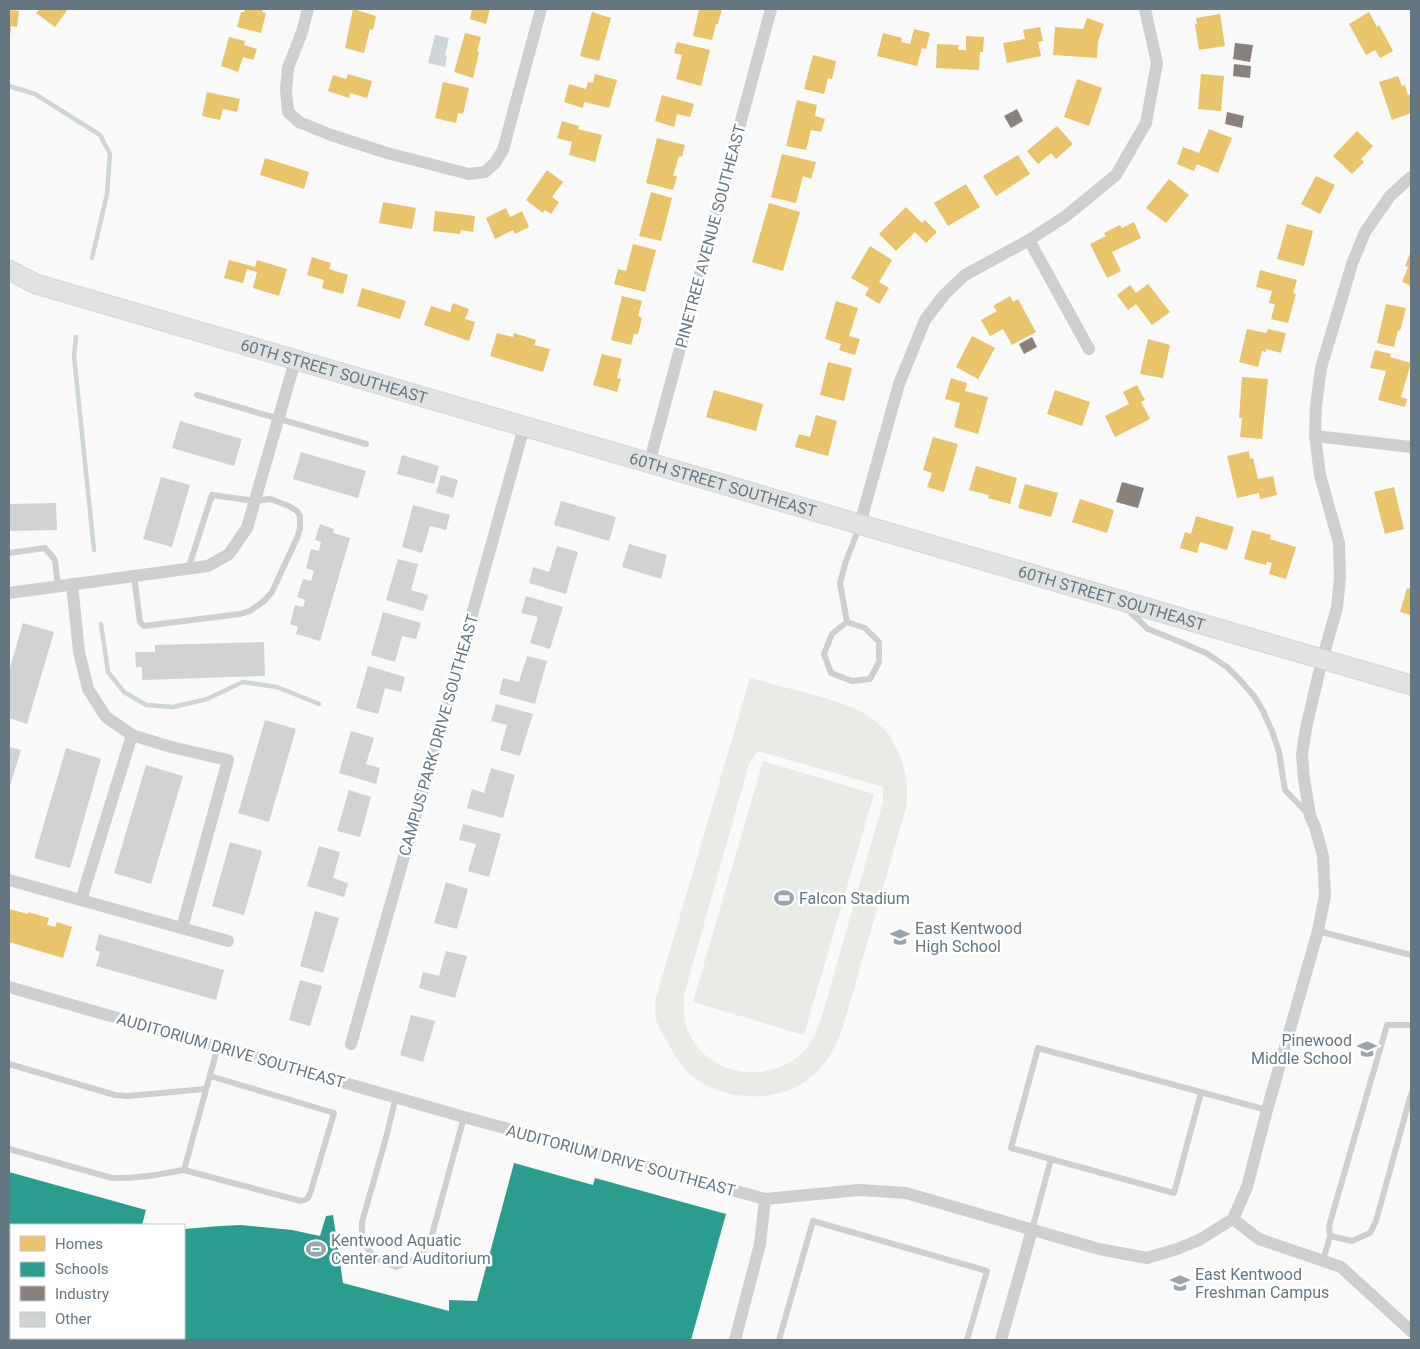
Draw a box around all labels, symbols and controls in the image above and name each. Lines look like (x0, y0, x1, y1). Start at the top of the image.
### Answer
street label: PINETREE AVENUE SOUTHEAST (671, 122, 750, 350)
street label: 60TH STREET SOUTHEAST (238, 335, 430, 408)
street label: 60TH STREET SOUTHEAST (627, 449, 819, 521)
street label: 60TH STREET SOUTHEAST (1016, 562, 1208, 635)
street label: CAMPUS PARK DRIVE SOUTHEAST (395, 612, 482, 858)
sports icon: Falcon Stadium (773, 887, 795, 909)
place label: Falcon Stadium (799, 889, 910, 908)
place label: East Kentwood High School (915, 919, 1022, 956)
school or university icon: East Kentwood High School (889, 926, 911, 948)
street label: AUDITORIUM DRIVE SOUTHEAST (115, 1009, 348, 1092)
place label: Pinewood Middle School (1251, 1031, 1352, 1068)
school or university icon: Pinewood Middle School (1356, 1038, 1378, 1060)
street label: AUDITORIUM DRIVE SOUTHEAST (504, 1121, 738, 1200)
legend (10, 1224, 185, 1339)
place label: Kentwood Aquatic Center and Auditorium (331, 1231, 491, 1268)
text: Homes (55, 1235, 103, 1253)
sports icon: Kentwood Aquatic Center and Auditorium (305, 1238, 327, 1260)
text: Schools (55, 1260, 109, 1278)
place label: East Kentwood Freshman Campus (1195, 1265, 1329, 1302)
school or university icon: East Kentwood Freshman Campus (1169, 1272, 1191, 1294)
text: Industry (55, 1285, 109, 1303)
text: Other (55, 1310, 92, 1328)

